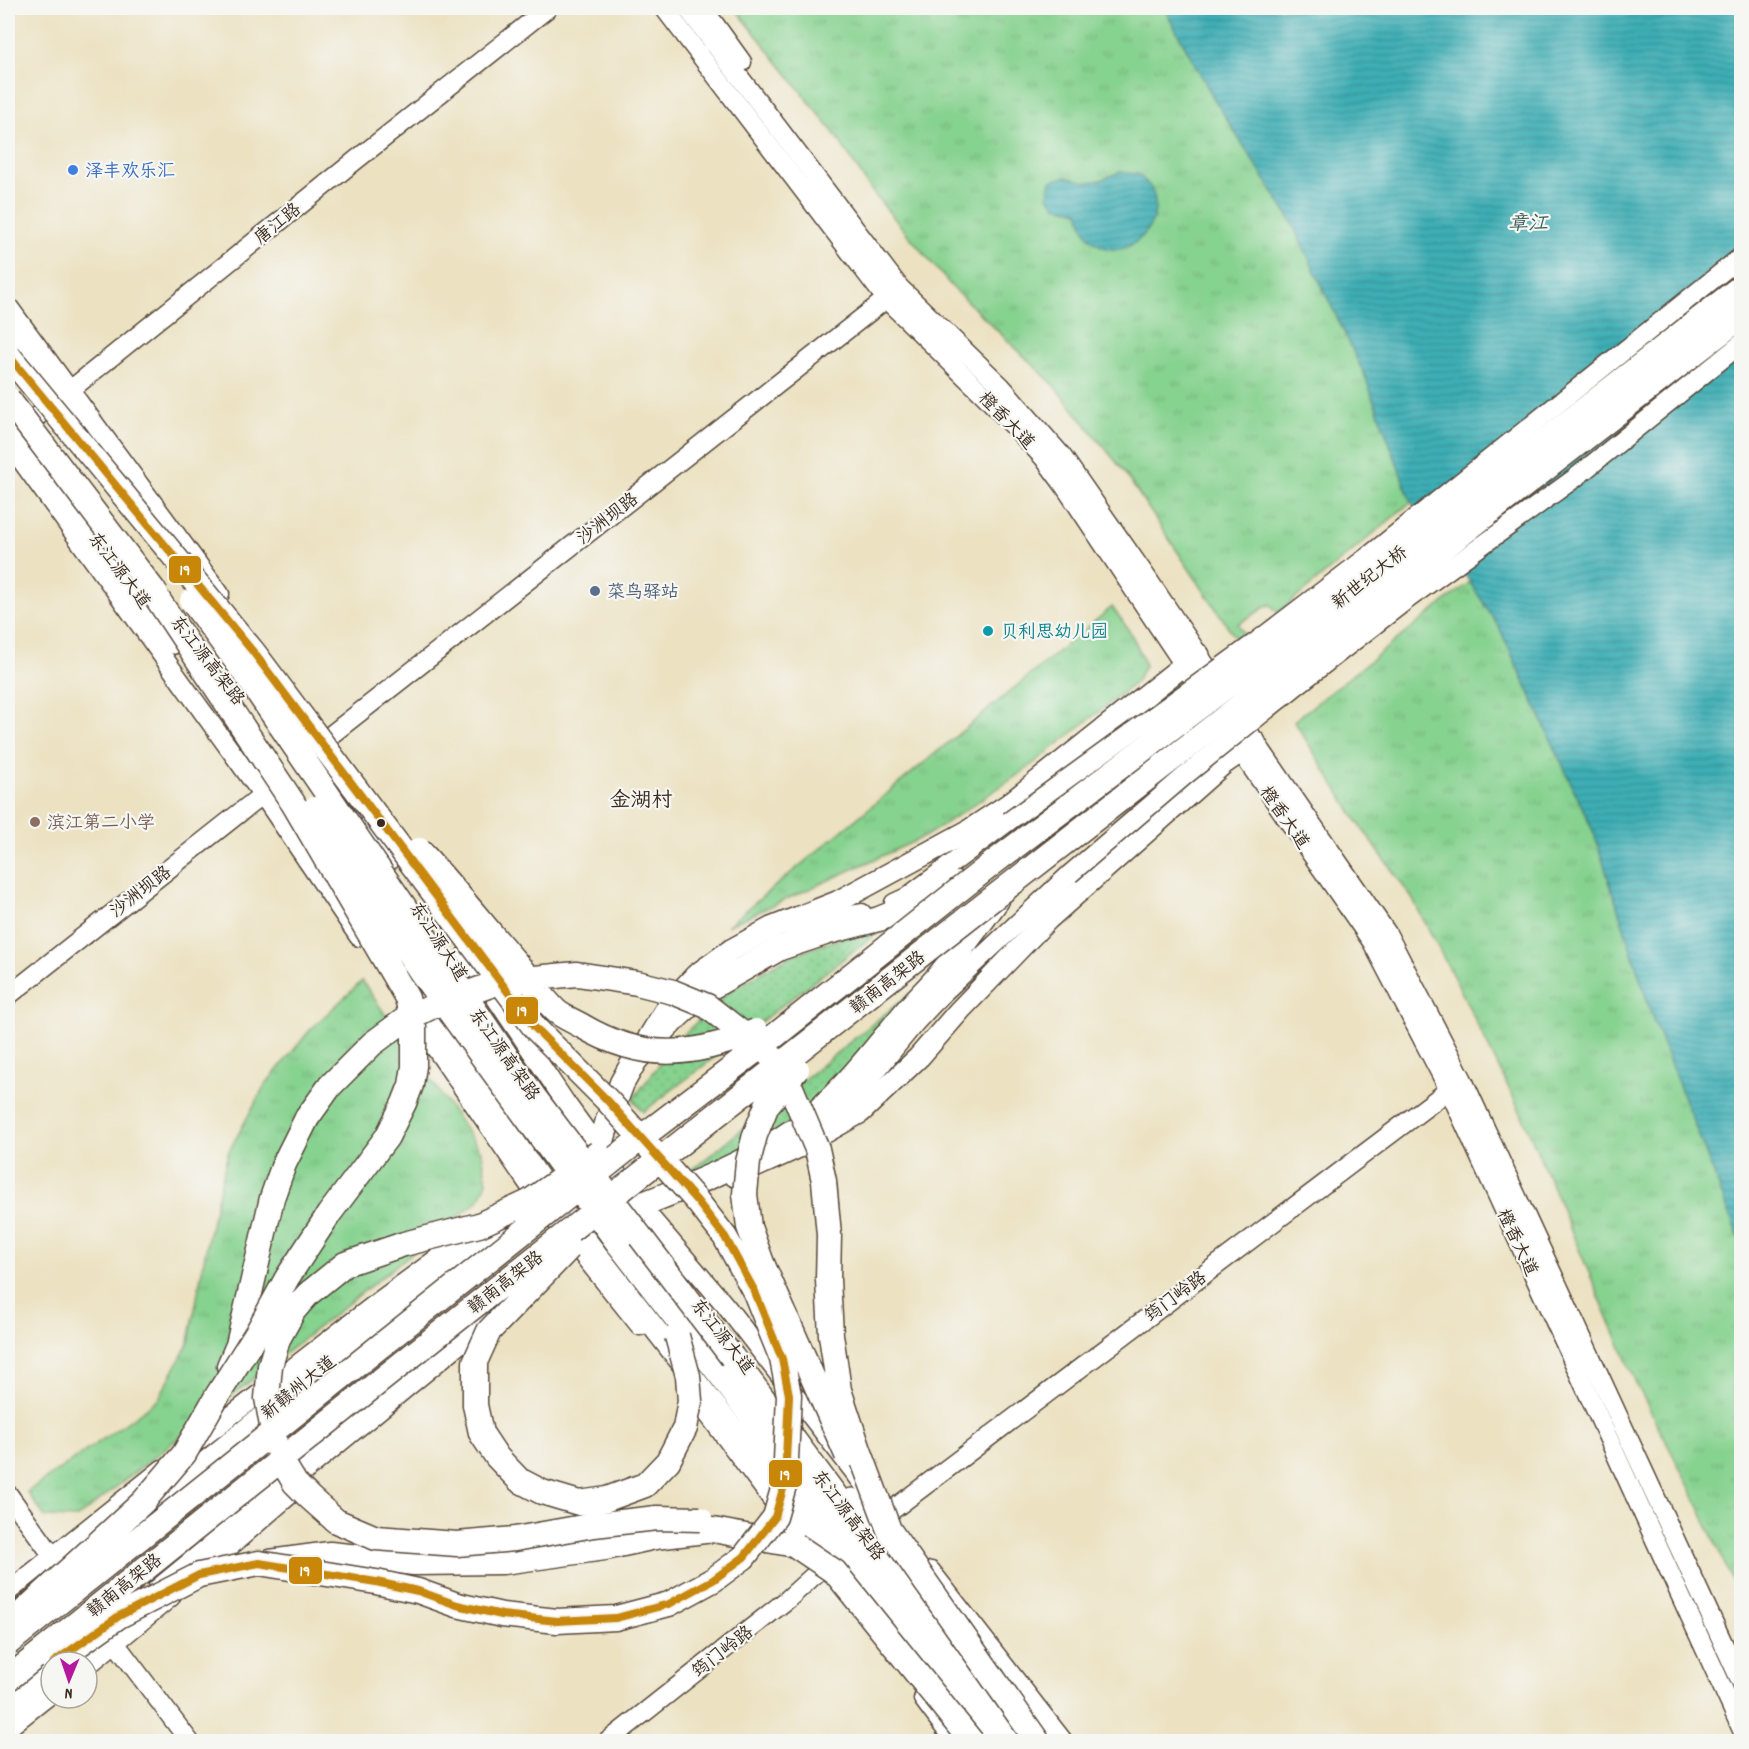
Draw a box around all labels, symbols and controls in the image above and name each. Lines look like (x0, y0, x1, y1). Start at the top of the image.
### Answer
place label: 泽丰欢乐汇 (85, 160, 175, 185)
marker: 泽丰欢乐汇 (66, 163, 80, 177)
street label: 唐江路 (250, 198, 307, 252)
water label: 章江 (1508, 211, 1549, 239)
street label: 橙香大道 (971, 387, 1039, 456)
street label: 沙洲坝路 (572, 488, 645, 552)
street label: 东江源大道 (81, 528, 155, 615)
street label: 新世纪大桥 (1327, 541, 1414, 617)
line badge: 19 (168, 555, 202, 584)
text: 19 (180, 560, 190, 583)
place label: 菜鸟驿站 (607, 581, 679, 606)
marker: 菜鸟驿站 (588, 584, 602, 598)
street label: 东江源高架路 (163, 611, 249, 712)
place label: 贝利思幼儿园 (1000, 621, 1108, 646)
marker: 贝利思幼儿园 (981, 624, 995, 638)
street label: 橙香大道 (1252, 782, 1314, 855)
district label: 金湖村 (610, 787, 673, 817)
place label: 滨江第二小学 (47, 812, 155, 837)
marker: 滨江第二小学 (28, 815, 42, 829)
unlabelled marker (375, 817, 387, 829)
street label: 沙洲坝路 (105, 861, 178, 925)
street label: 东江源大道 (402, 898, 472, 987)
street label: 赣南高架路 (845, 946, 932, 1022)
line badge: 19 (505, 996, 539, 1025)
text: 19 (517, 1001, 527, 1024)
street label: 东江源高架路 (462, 1004, 544, 1107)
street label: 橙香大道 (1489, 1205, 1542, 1281)
street label: 赣南高架路 (463, 1246, 550, 1322)
street label: 筠门岭路 (1140, 1266, 1213, 1330)
street label: 东江源大道 (683, 1294, 759, 1381)
street label: 新赣州大道 (257, 1351, 342, 1427)
line badge: 19 (768, 1459, 803, 1488)
text: 19 (780, 1465, 790, 1488)
street label: 东江源高架路 (805, 1466, 889, 1567)
street label: 赣南高架路 (83, 1549, 168, 1625)
line badge: 19 (288, 1556, 323, 1585)
text: 19 (300, 1561, 310, 1584)
street label: 筠门岭路 (687, 1621, 760, 1685)
north arrow (39, 1650, 99, 1710)
text: N (64, 1681, 73, 1704)

